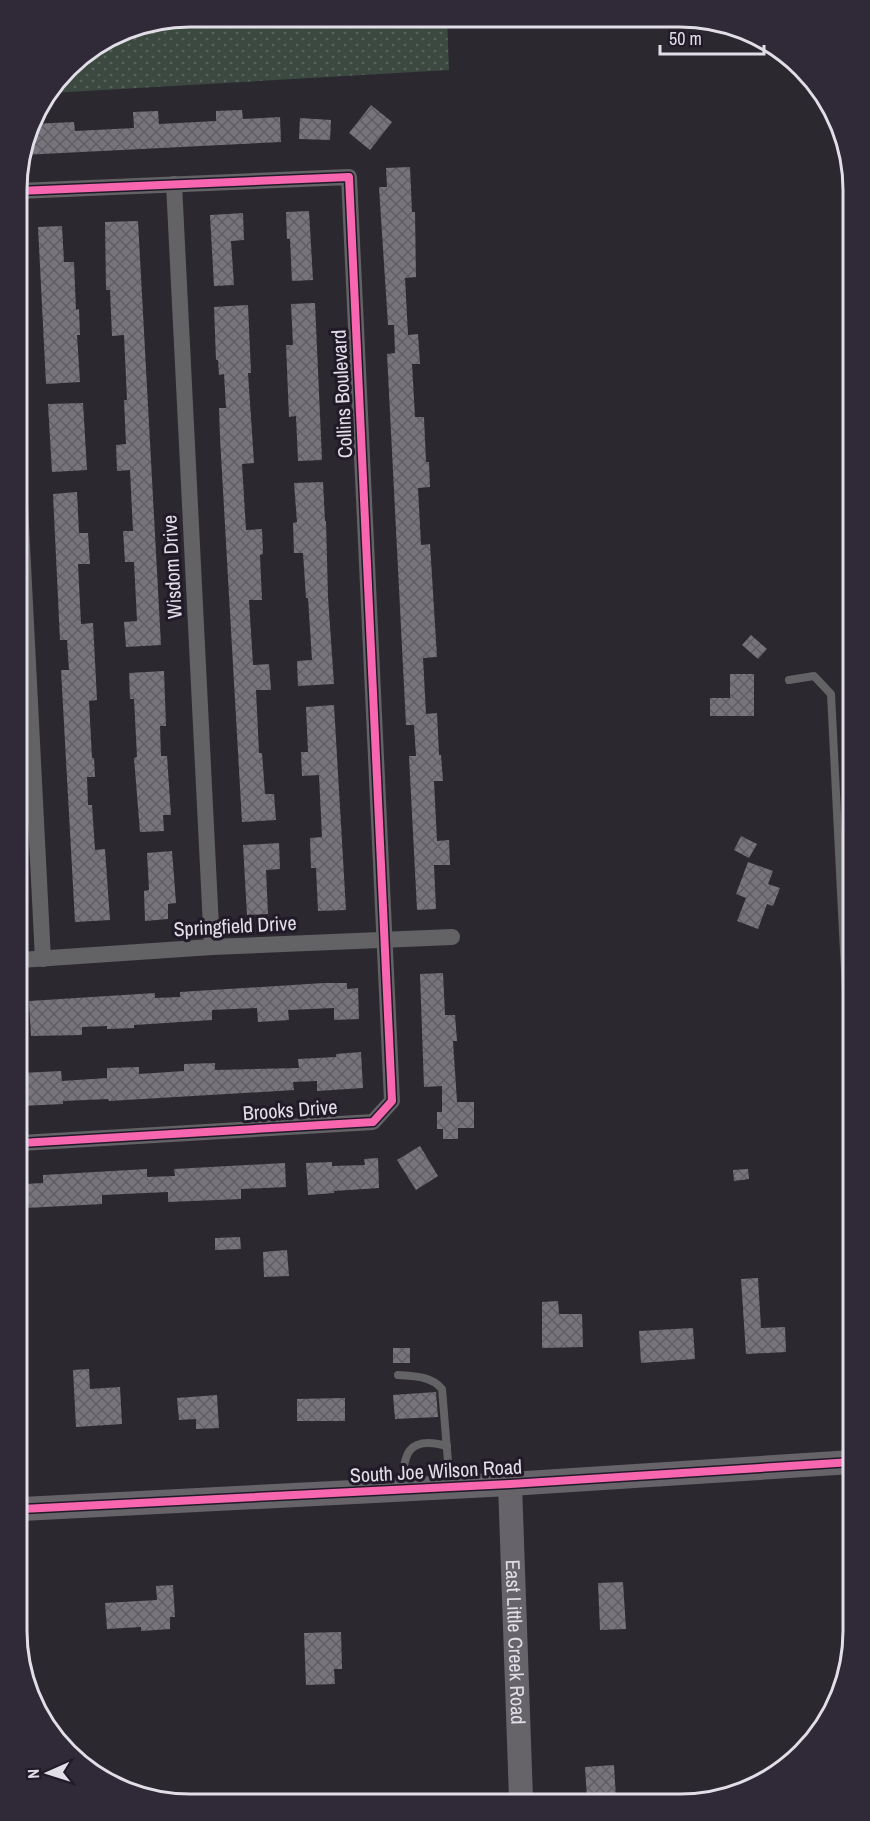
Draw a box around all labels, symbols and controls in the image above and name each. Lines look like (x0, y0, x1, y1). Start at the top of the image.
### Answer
scale bar (660, 18, 764, 56)
text: 50 m (669, 26, 702, 51)
street label: Collins Boulevard (325, 329, 358, 459)
street label: Wisdom Drive (155, 514, 188, 620)
street label: Springfield Drive (173, 909, 297, 942)
street label: Brooks Drive (242, 1093, 338, 1126)
street label: South Joe Wilson Road (349, 1453, 523, 1488)
street label: East Little Creek Road (500, 1559, 532, 1725)
north arrow (18, 1743, 78, 1803)
text: N (22, 1768, 44, 1779)

